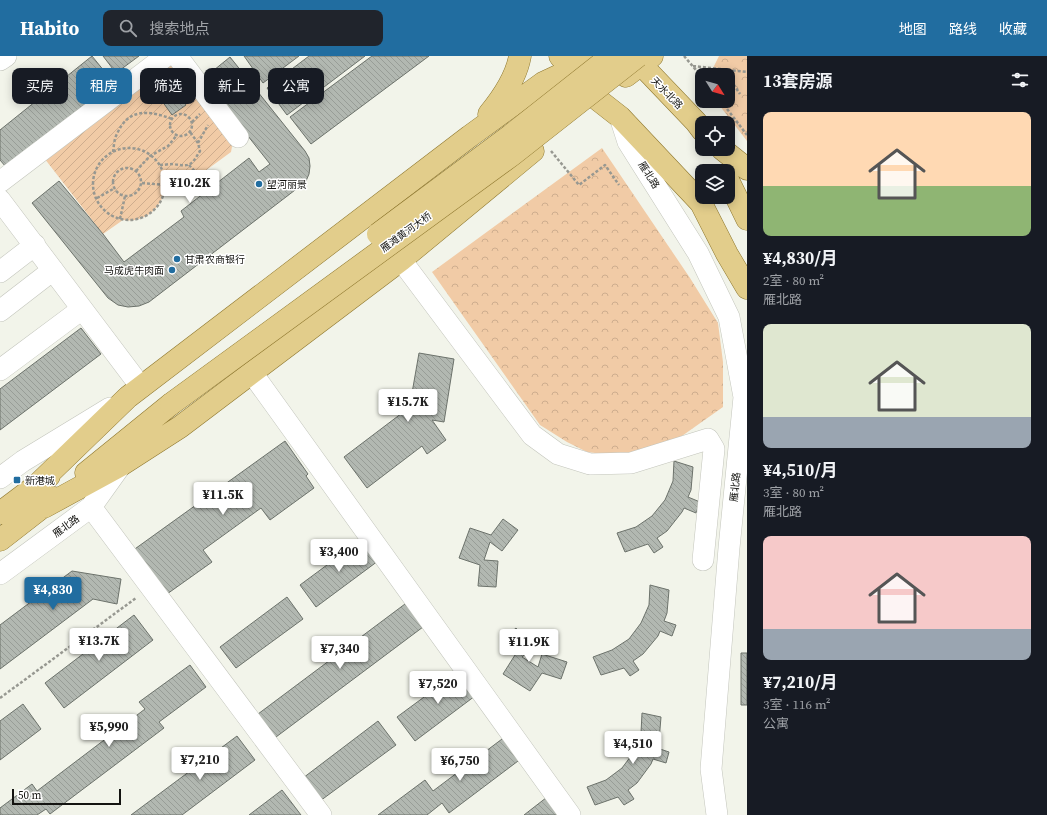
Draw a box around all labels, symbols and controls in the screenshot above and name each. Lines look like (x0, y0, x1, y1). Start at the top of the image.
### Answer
search box (103, 10, 383, 46)
text: Habito (20, 15, 79, 41)
icon: search (117, 17, 139, 39)
text: 搜索地点 (149, 18, 209, 39)
text: 地图 (899, 19, 927, 39)
text: 路线 (949, 19, 977, 39)
text: 收藏 (999, 19, 1027, 39)
chip: 买房 (12, 68, 68, 104)
chip: 租房 (76, 68, 132, 104)
chip: 筛选 (140, 68, 196, 104)
chip: 新上 (204, 68, 260, 104)
chip: 公寓 (268, 68, 324, 104)
north arrow (695, 68, 735, 108)
map controls (695, 68, 735, 204)
text: 13套房源 (763, 69, 832, 93)
icon: filters (1009, 69, 1031, 91)
street label: 天水北路 (648, 74, 686, 112)
button: locate (695, 116, 735, 156)
icon: home (861, 138, 933, 210)
street label: 雁北路 (636, 159, 662, 191)
button: layers (695, 164, 735, 204)
pin: ¥10.2K (157, 170, 223, 204)
text: ¥10.2K (169, 174, 211, 191)
place label: 望河丽景 (267, 178, 307, 191)
marker: 望河丽景 (254, 179, 264, 189)
street label: 雁滩黄河大桥 (378, 209, 434, 255)
text: ¥4,830/月 (763, 246, 838, 270)
place label: 甘肃农商银行 (185, 253, 245, 266)
marker: 甘肃农商银行 (172, 254, 182, 264)
place label: 马成虎牛肉面 (104, 264, 164, 277)
marker: 马成虎牛肉面 (167, 265, 177, 275)
text: 2室 · 80 m² (763, 272, 824, 289)
text: 雁北路 (763, 291, 802, 308)
icon: home (861, 350, 933, 422)
pin: ¥15.7K (375, 389, 441, 423)
text: ¥15.7K (387, 393, 429, 410)
text: ¥4,510/月 (763, 458, 838, 482)
street label: 雁北路 (727, 471, 743, 503)
place label: 新港城 (25, 474, 55, 487)
marker: 新港城 (12, 475, 22, 485)
pin: ¥11.5K (190, 482, 256, 516)
text: 3室 · 80 m² (763, 484, 824, 501)
text: ¥11.5K (202, 486, 244, 503)
text: 雁北路 (763, 503, 802, 520)
street label: 雁北路 (50, 512, 82, 540)
pin: ¥3,400 (306, 539, 372, 573)
text: ¥3,400 (319, 543, 359, 560)
icon: home (861, 562, 933, 634)
pin: ¥4,830 (20, 577, 86, 611)
text: ¥4,830 (33, 581, 73, 598)
pin: ¥13.7K (66, 628, 132, 662)
pin: ¥11.9K (496, 629, 562, 663)
text: ¥13.7K (78, 632, 120, 649)
text: ¥11.9K (508, 633, 550, 650)
pin: ¥7,340 (307, 636, 373, 670)
text: ¥7,340 (320, 640, 360, 657)
text: ¥7,210/月 (763, 670, 838, 694)
pin: ¥7,520 (405, 671, 471, 705)
text: ¥7,520 (418, 675, 458, 692)
text: 3室 · 116 m² (763, 696, 831, 713)
pin: ¥5,990 (76, 714, 142, 748)
text: 公寓 (763, 715, 789, 732)
text: ¥5,990 (89, 718, 129, 735)
pin: ¥4,510 (600, 731, 666, 765)
text: ¥4,510 (613, 735, 653, 752)
pin: ¥7,210 (167, 747, 233, 781)
pin: ¥6,750 (427, 748, 493, 782)
text: ¥7,210 (180, 751, 220, 768)
text: ¥6,750 (440, 752, 480, 769)
scale bar (12, 787, 121, 806)
text: 50 m (18, 788, 41, 803)

